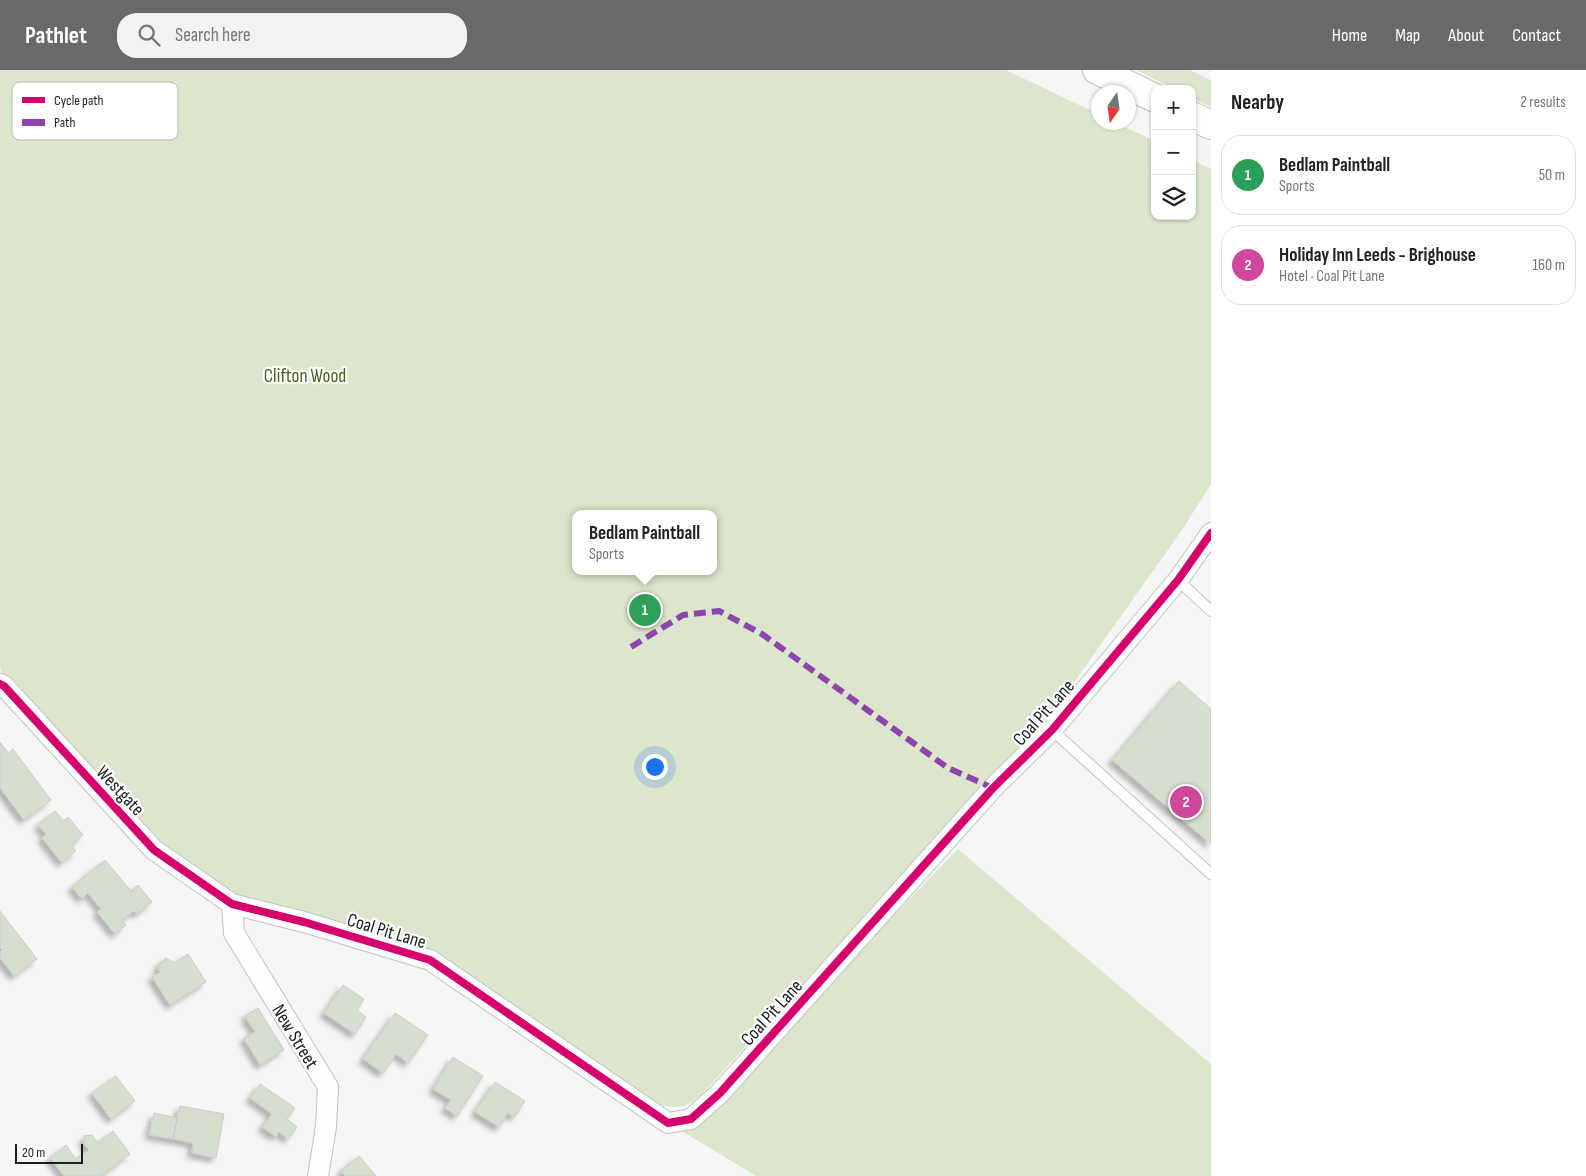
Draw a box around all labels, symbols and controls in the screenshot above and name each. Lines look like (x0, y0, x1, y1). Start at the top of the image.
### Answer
search box (117, 13, 467, 58)
text: Pathlet (25, 21, 87, 50)
icon: search (135, 21, 163, 49)
text: Search here (175, 24, 251, 47)
text: Home (1332, 25, 1367, 46)
text: Map (1395, 25, 1420, 46)
text: About (1448, 25, 1484, 46)
text: Contact (1512, 25, 1561, 46)
legend (12, 82, 178, 140)
north arrow (1091, 85, 1136, 130)
map controls (1151, 85, 1196, 220)
button: + (1151, 85, 1196, 130)
text: Nearby (1231, 90, 1284, 115)
text: Cycle path (54, 92, 104, 109)
text: 2 results (1520, 93, 1566, 112)
text: Path (54, 114, 75, 131)
button: − (1151, 130, 1196, 175)
text: Bedlam Paintball (1279, 154, 1390, 177)
text: 1 (1245, 166, 1251, 185)
text: 50 m (1539, 166, 1565, 185)
button: layers (1151, 175, 1196, 220)
text: Sports (1279, 177, 1314, 196)
text: Holiday Inn Leeds - Brighouse (1279, 244, 1476, 267)
text: 2 (1244, 256, 1252, 275)
text: 160 m (1532, 256, 1565, 275)
text: Hotel · Coal Pit Lane (1279, 267, 1385, 286)
park label: Clifton Wood (264, 365, 346, 388)
popup (572, 510, 717, 575)
text: Bedlam Paintball (589, 522, 700, 545)
text: Sports (589, 545, 624, 564)
pin: 1 (629, 591, 661, 629)
street label: Coal Pit Lane (1008, 675, 1080, 751)
your location (642, 754, 668, 780)
street label: Westgate (91, 761, 149, 821)
pin: 2 (1170, 783, 1202, 821)
street label: Coal Pit Lane (344, 909, 429, 954)
street label: Coal Pit Lane (736, 975, 808, 1051)
street label: New Street (267, 1000, 323, 1073)
scale bar (15, 1141, 82, 1164)
text: 20 m (22, 1144, 45, 1161)

